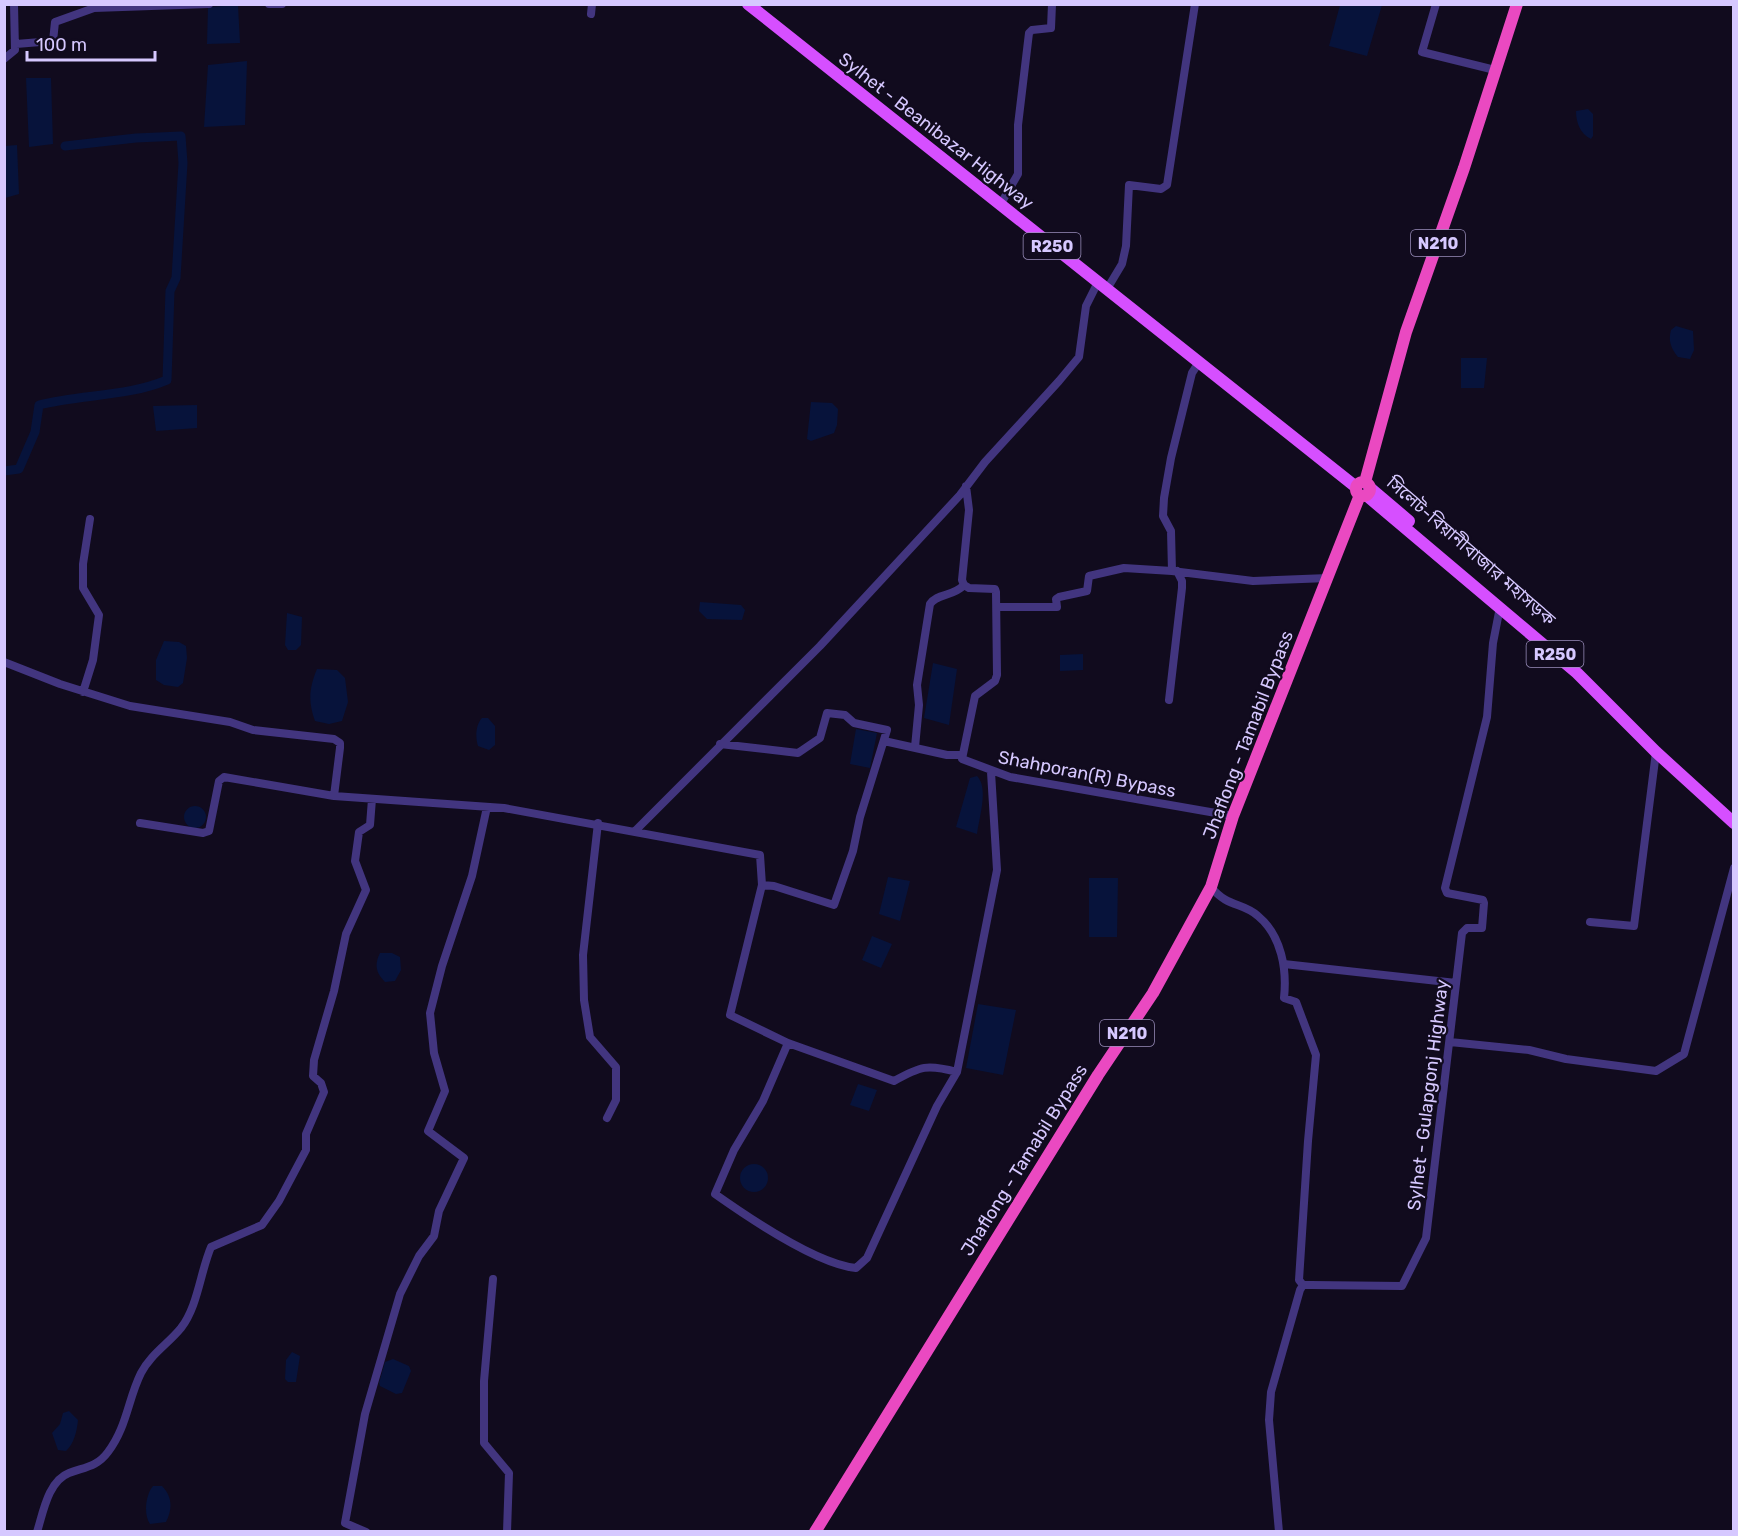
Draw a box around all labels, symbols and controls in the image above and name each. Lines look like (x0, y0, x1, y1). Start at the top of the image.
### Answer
scale bar (27, 24, 154, 62)
text: 100 m (36, 34, 87, 56)
street label: Sylhet - Beanibazar Highway (834, 48, 1038, 214)
road number: N210 (1411, 230, 1465, 256)
road number: R250 (1024, 233, 1080, 259)
street label: সিলেট-বিয়ানীবাজার মহাসড়ক (1381, 471, 1560, 631)
street label: Jhaflong - Tamabil Bypass (1198, 628, 1298, 842)
road number: R250 (1526, 641, 1584, 667)
street label: Shahporan(R) Bypass (996, 746, 1178, 802)
street label: Sylhet - Gulapgonj Highway (1403, 978, 1453, 1212)
road number: N210 (1100, 1020, 1154, 1046)
street label: Jhaflong - Tamabil Bypass (956, 1060, 1092, 1260)

